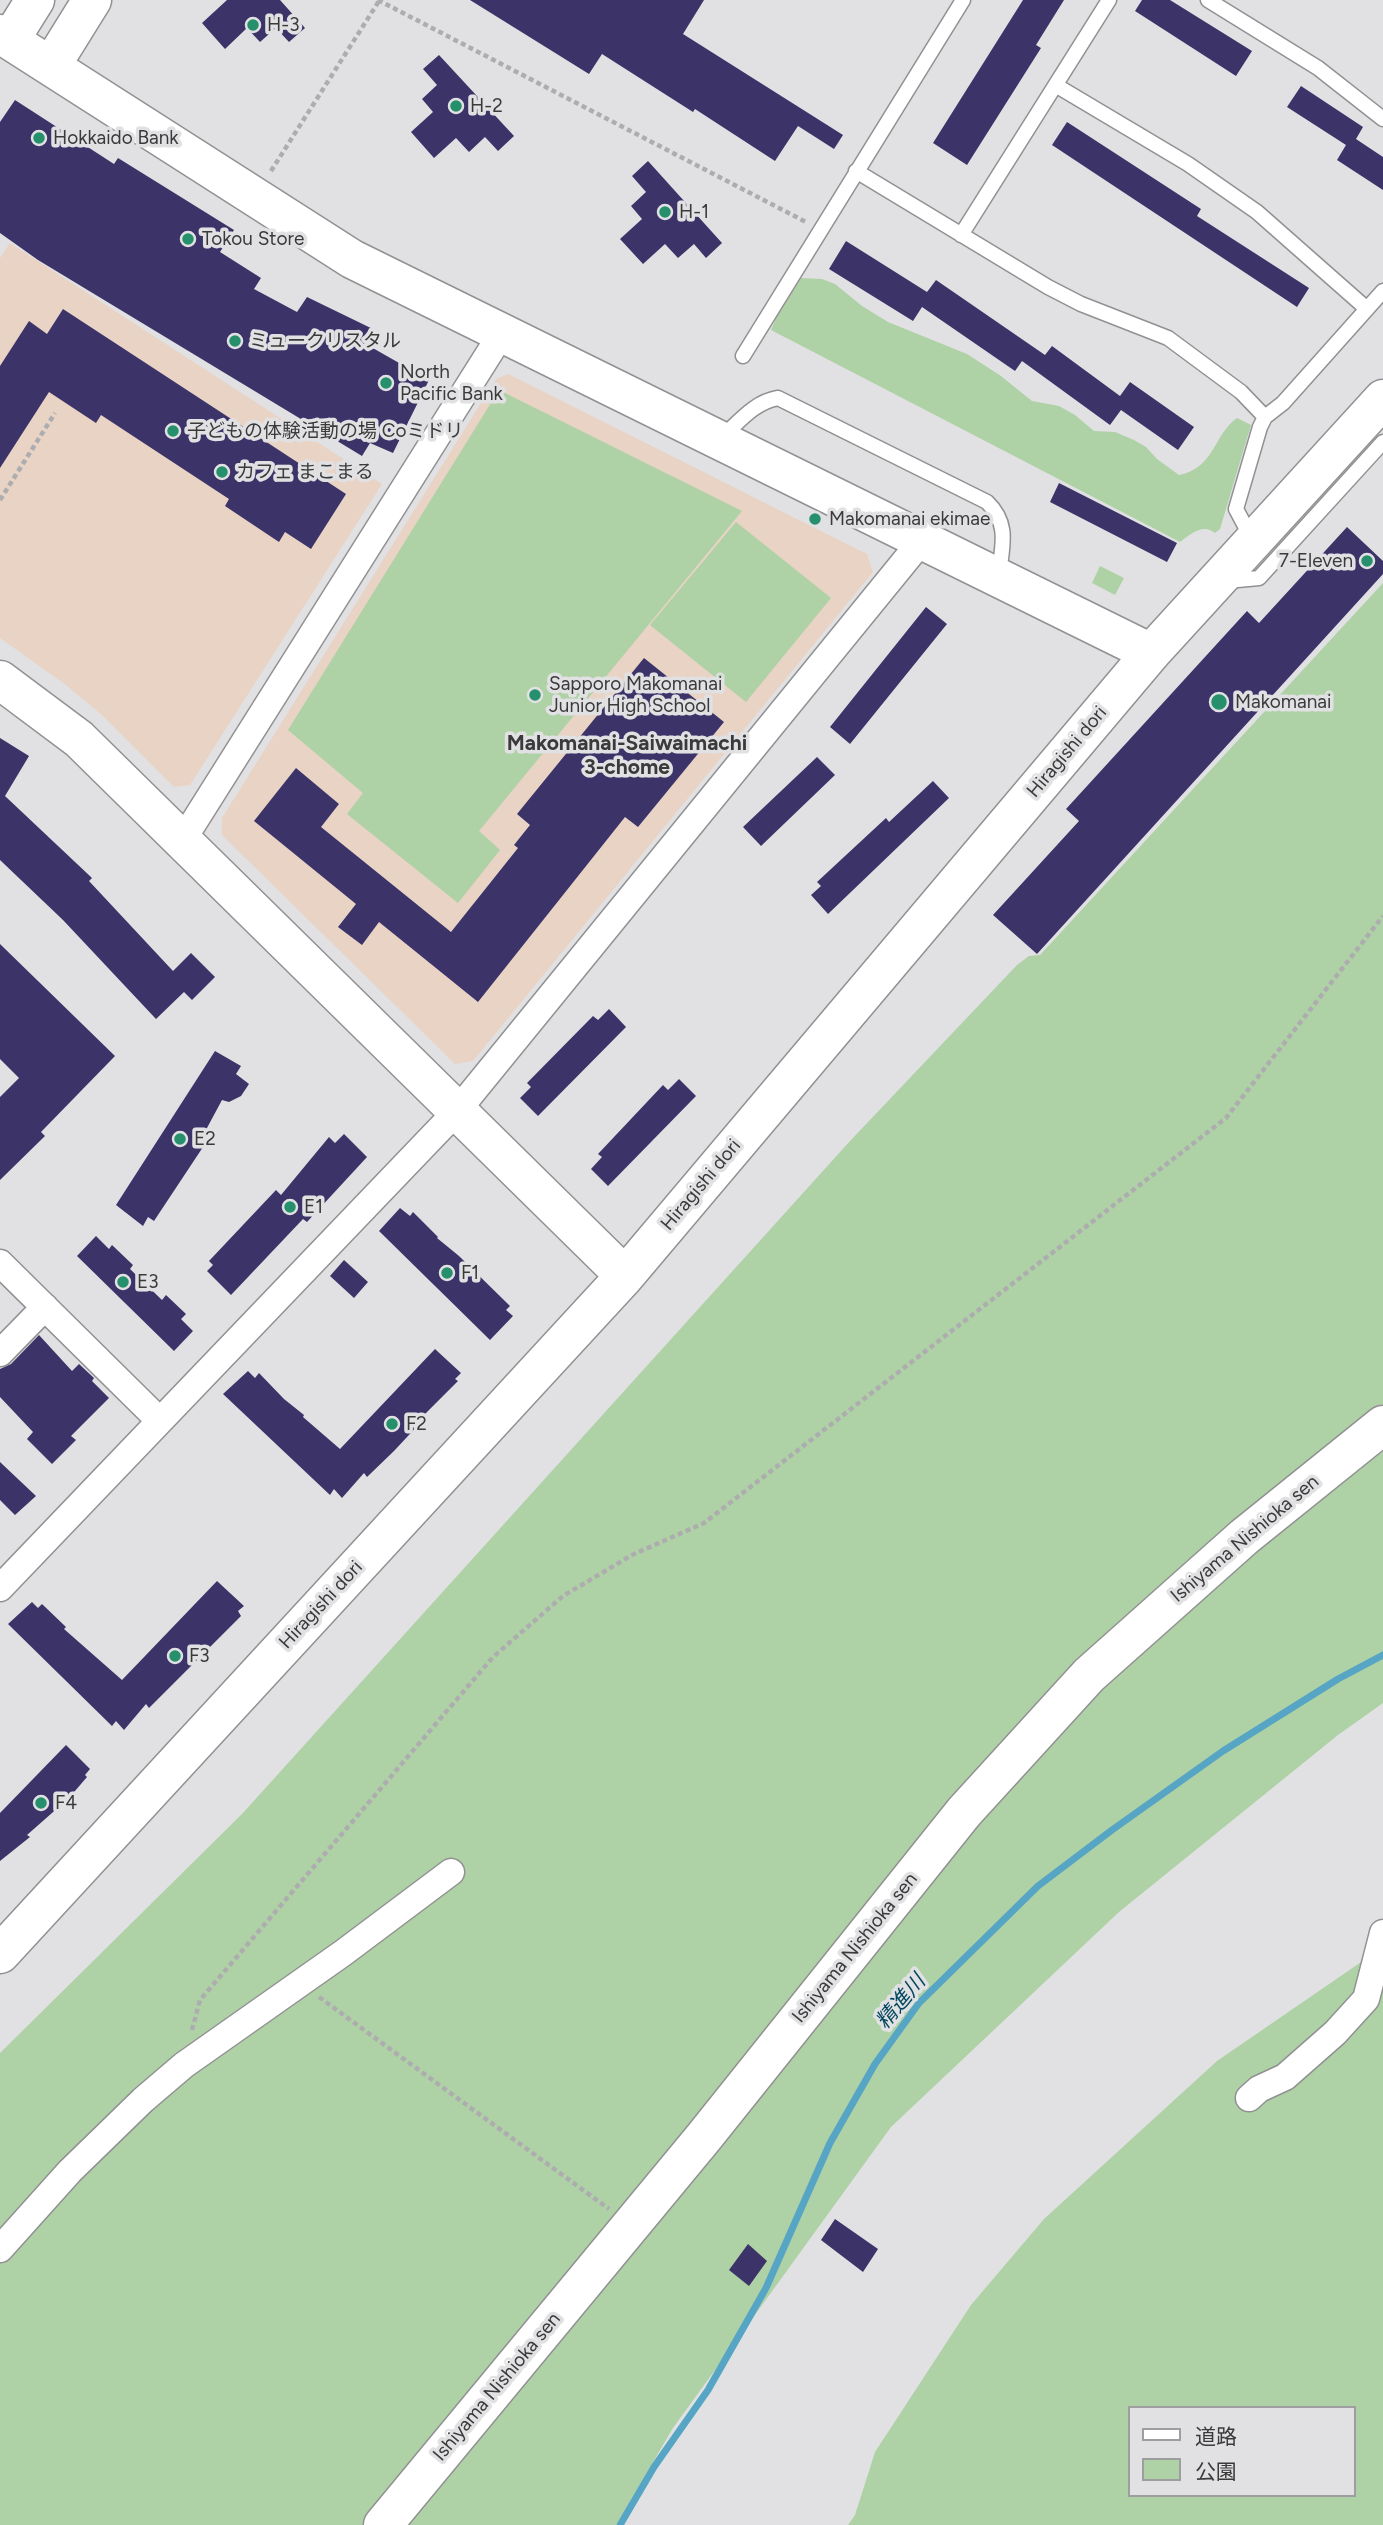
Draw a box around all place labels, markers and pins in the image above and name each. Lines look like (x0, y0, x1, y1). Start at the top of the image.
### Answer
place label: H-3 (267, 14, 300, 36)
marker: H-3 (245, 17, 261, 33)
place label: H-2 (470, 95, 503, 117)
marker: H-2 (448, 98, 464, 114)
place label: Hokkaido Bank (53, 127, 179, 149)
marker: Hokkaido Bank (31, 130, 47, 146)
place label: H-1 (679, 201, 709, 223)
marker: H-1 (657, 204, 673, 220)
place label: Tokou Store (202, 228, 304, 250)
marker: Tokou Store (180, 231, 196, 247)
place label: ミュークリスタル (249, 330, 401, 352)
marker: ミュークリスタル (227, 333, 243, 349)
place label: North Pacific Bank (400, 361, 503, 405)
marker: North Pacific Bank (378, 375, 394, 391)
place label: 子どもの体験活動の場 Coミドリ (187, 420, 463, 442)
marker: 子どもの体験活動の場 Coミドリ (165, 423, 181, 439)
place label: カフェ まこまる (236, 461, 374, 483)
marker: カフェ まこまる (214, 464, 230, 480)
place label: Makomanai ekimae (829, 508, 990, 530)
marker: Makomanai ekimae (807, 511, 823, 527)
place label: 7-Eleven (1279, 550, 1353, 572)
marker: 7-Eleven (1359, 553, 1375, 569)
place label: Sapporo Makomanai Junior High School (549, 673, 722, 717)
marker: Sapporo Makomanai Junior High School (527, 687, 543, 703)
place label: Makomanai (1235, 691, 1331, 713)
marker: Makomanai (1209, 692, 1229, 712)
place label: E2 (194, 1128, 216, 1150)
marker: E2 (172, 1131, 188, 1147)
place label: E1 (304, 1196, 323, 1218)
marker: E1 (282, 1199, 298, 1215)
place label: F1 (461, 1262, 479, 1284)
marker: F1 (439, 1265, 455, 1281)
place label: E3 (137, 1271, 159, 1293)
marker: E3 (115, 1274, 131, 1290)
place label: F2 (406, 1413, 427, 1435)
marker: F2 (384, 1416, 400, 1432)
place label: F3 (189, 1645, 210, 1667)
marker: F3 (167, 1648, 183, 1664)
place label: F4 (55, 1792, 77, 1814)
marker: F4 (33, 1795, 49, 1811)

